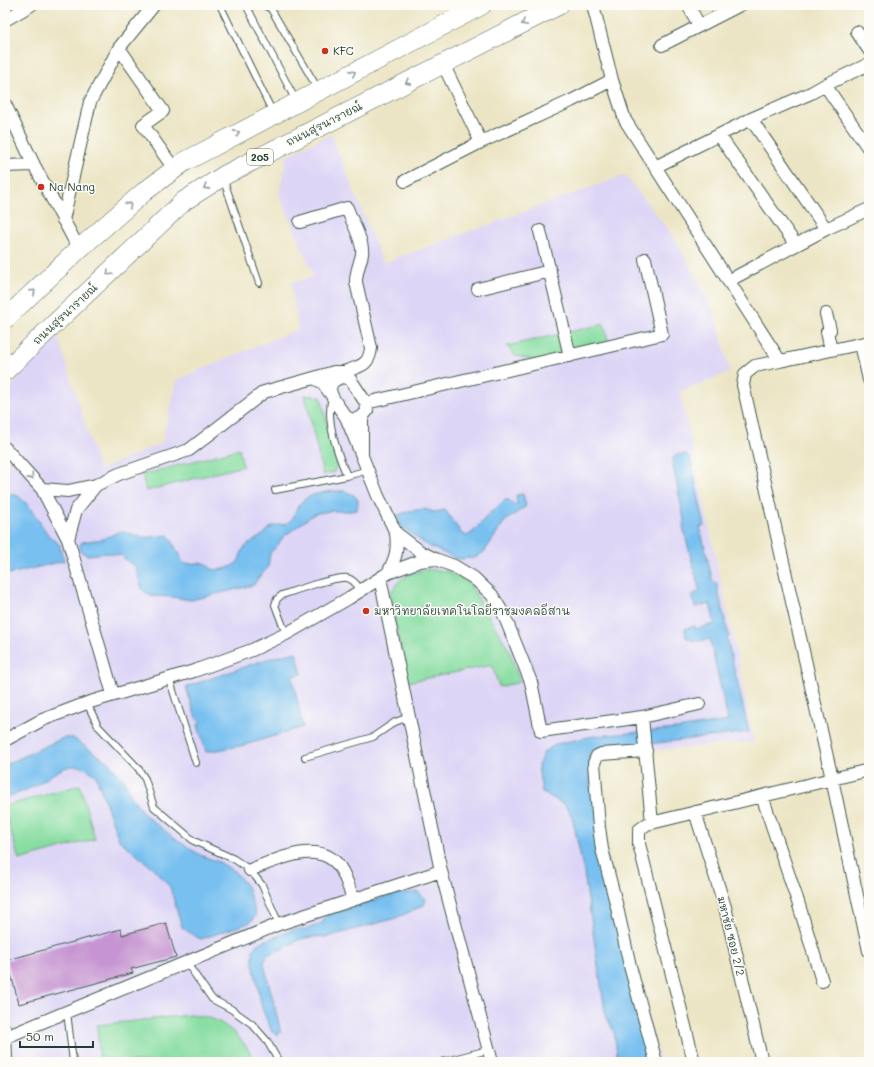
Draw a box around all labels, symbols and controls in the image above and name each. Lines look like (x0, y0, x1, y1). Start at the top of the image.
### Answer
one-way arrow (521, 18, 528, 25)
place label: KFC (333, 43, 354, 58)
marker: KFC (320, 46, 330, 56)
one-way arrow (348, 70, 356, 78)
one-way arrow (405, 77, 412, 84)
street label: ถนนสุรนารายณ์ (283, 98, 366, 152)
one-way arrow (233, 130, 241, 138)
road number: 205 (247, 149, 273, 165)
place label: Na Nang (49, 179, 95, 194)
marker: Na Nang (36, 182, 46, 192)
one-way arrow (203, 182, 210, 190)
one-way arrow (125, 202, 132, 209)
one-way arrow (106, 268, 113, 275)
street label: ถนนสุรนารายณ์ (29, 279, 103, 350)
one-way arrow (28, 289, 36, 297)
one-way arrow (26, 473, 33, 480)
place label: มหาวิทยาลัยเทคโนโลยีราชมงคลอีสาน (374, 603, 570, 618)
marker: มหาวิทยาลัยเทคโนโลยีราชมงคลอีสาน (361, 606, 371, 616)
street label: มหาชัย ซอย 2/2 (714, 894, 749, 977)
scale bar (20, 1023, 93, 1049)
text: 50 m (26, 1028, 54, 1044)

